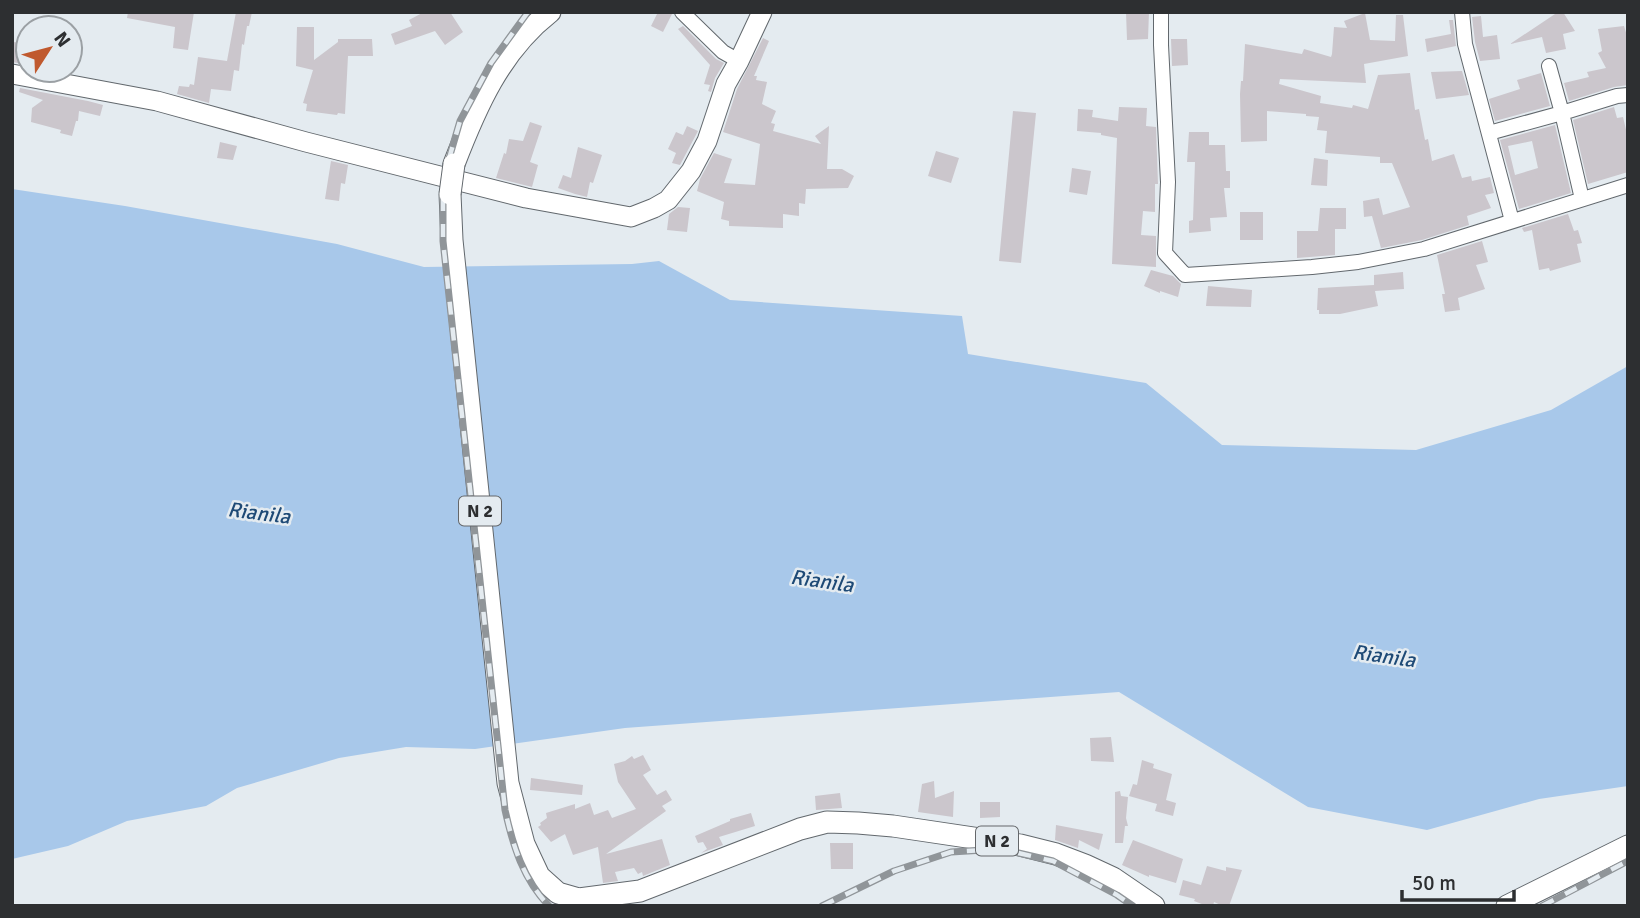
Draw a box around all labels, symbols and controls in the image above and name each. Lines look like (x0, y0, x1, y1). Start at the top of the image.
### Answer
north arrow (14, 14, 84, 84)
text: N (48, 27, 76, 52)
water label: Rianila (226, 496, 293, 530)
road number: N 2 (459, 496, 501, 526)
water label: Rianila (789, 564, 856, 598)
water label: Rianila (1351, 639, 1418, 673)
road number: N 2 (976, 826, 1018, 856)
scale bar (1402, 858, 1514, 902)
text: 50 m (1412, 870, 1456, 896)

